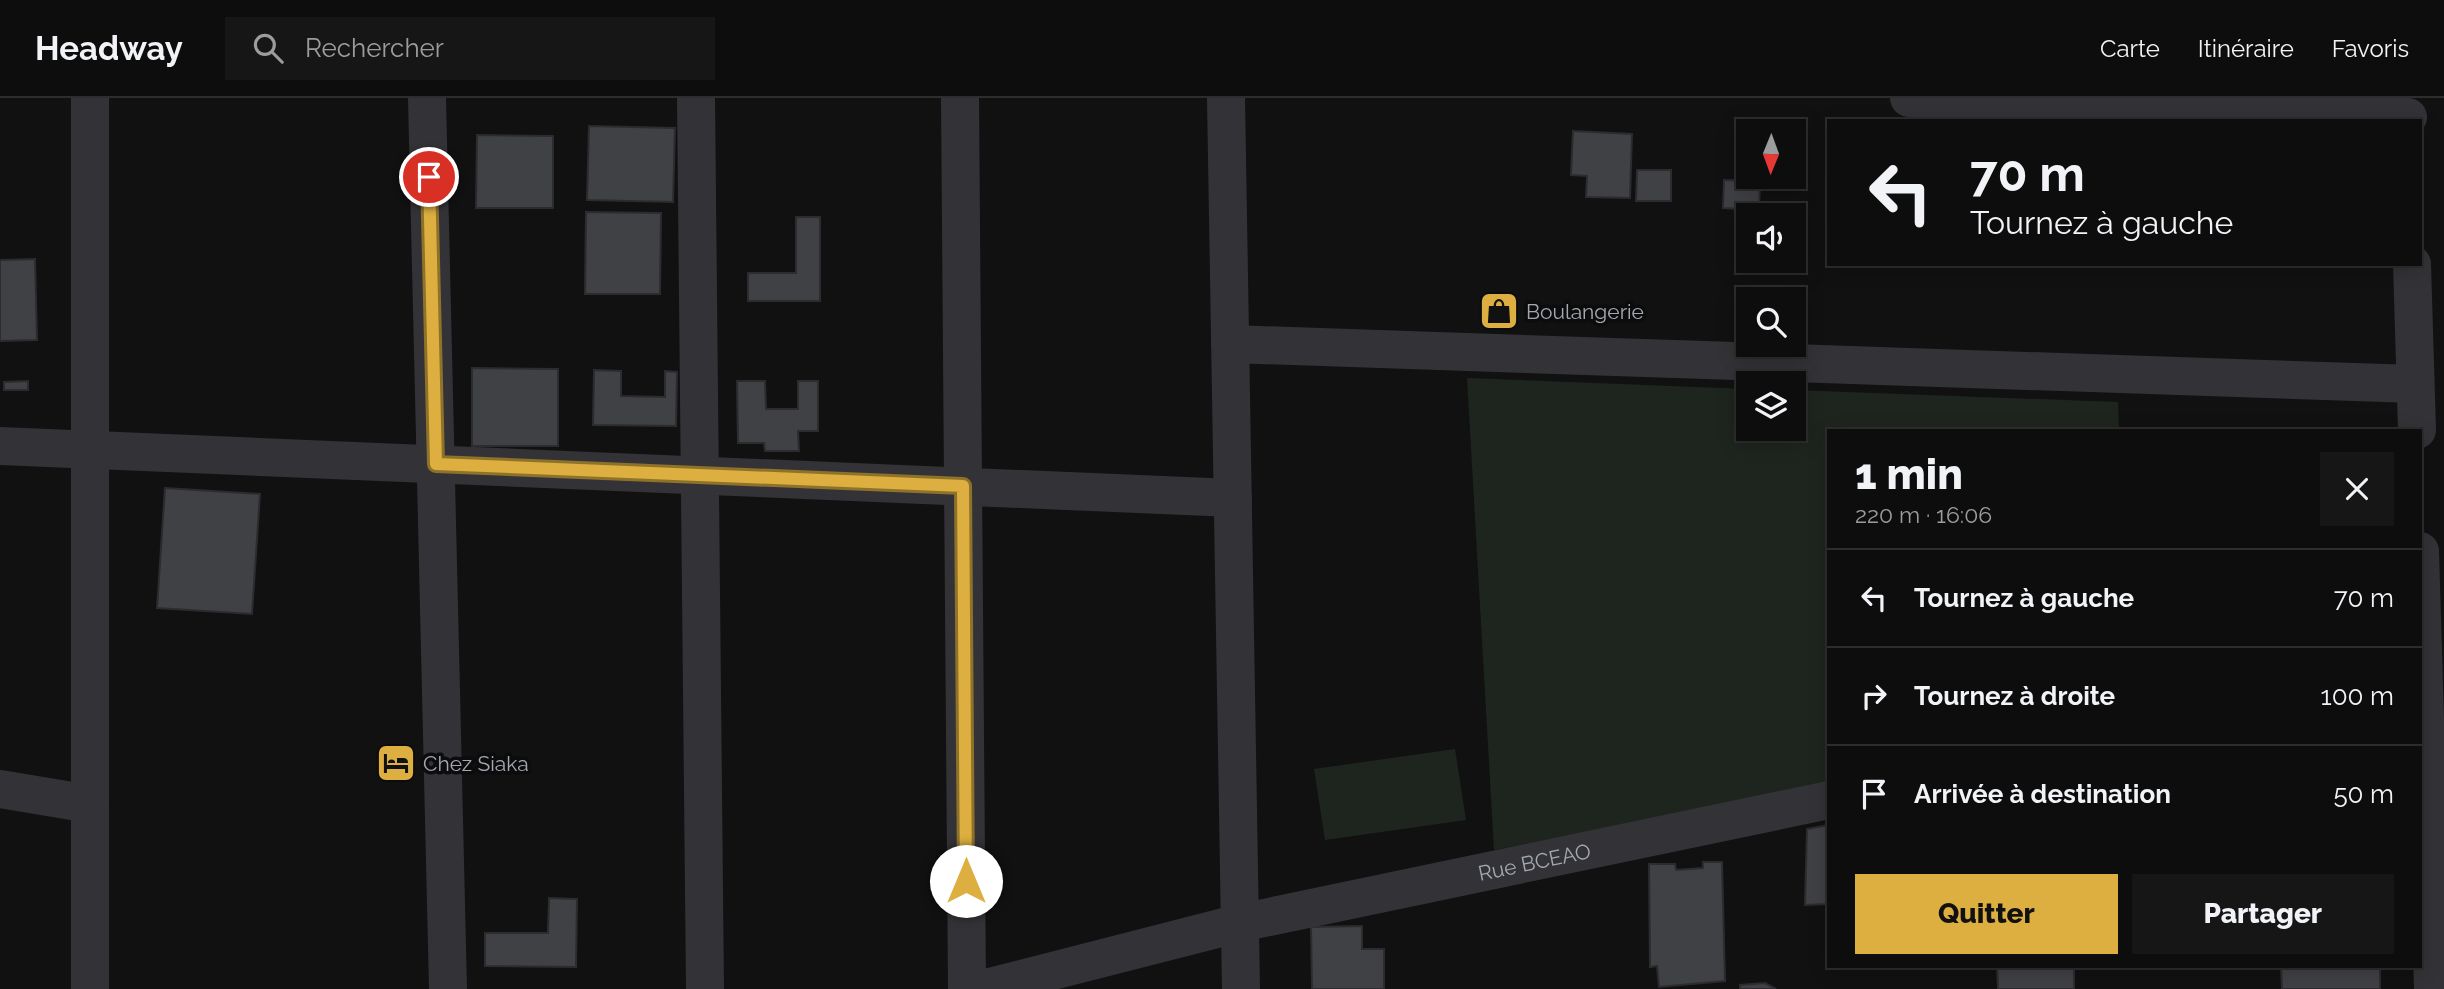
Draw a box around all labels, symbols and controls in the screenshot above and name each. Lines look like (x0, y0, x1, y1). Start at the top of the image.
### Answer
search box (225, 17, 715, 80)
text: Headway (35, 29, 183, 68)
icon: search (249, 29, 287, 67)
text: Rechercher (305, 33, 444, 63)
text: Carte (2100, 34, 2160, 63)
text: Itinéraire (2198, 34, 2294, 63)
text: Favoris (2332, 34, 2409, 63)
north arrow (1736, 119, 1806, 189)
map controls (1736, 119, 1806, 441)
text: 70 m (1970, 145, 2085, 202)
pin (399, 147, 459, 207)
icon: left (1855, 147, 1946, 238)
icon: arrive (410, 158, 448, 196)
button: sound (1736, 203, 1806, 273)
text: Tournez à gauche (1970, 204, 2233, 241)
button: search (1736, 287, 1806, 357)
shop icon: Boulangerie (1478, 290, 1520, 332)
place label: Boulangerie (1526, 299, 1644, 324)
button: layers (1736, 371, 1806, 441)
text: 1 min (1855, 450, 1963, 499)
button: close (2320, 452, 2394, 526)
text: 220 m · 16:06 (1855, 501, 1992, 528)
icon: left (1855, 579, 1893, 617)
text: Tournez à gauche (1914, 583, 2134, 613)
text: 70 m (2334, 583, 2394, 613)
icon: right (1855, 677, 1893, 715)
text: Tournez à droite (1914, 681, 2115, 711)
text: 100 m (2321, 681, 2394, 711)
hotel icon: Chez Siaka (375, 742, 417, 784)
place label: Chez Siaka (423, 751, 529, 776)
icon: arrive (1855, 775, 1893, 813)
text: Arrivée à destination (1914, 779, 2171, 809)
text: 50 m (2333, 779, 2394, 809)
street label: Rue BCEAO (1476, 838, 1593, 885)
position arrow (929, 844, 1003, 918)
button: Quitter (1855, 874, 2118, 954)
button: Partager (2132, 874, 2394, 954)

